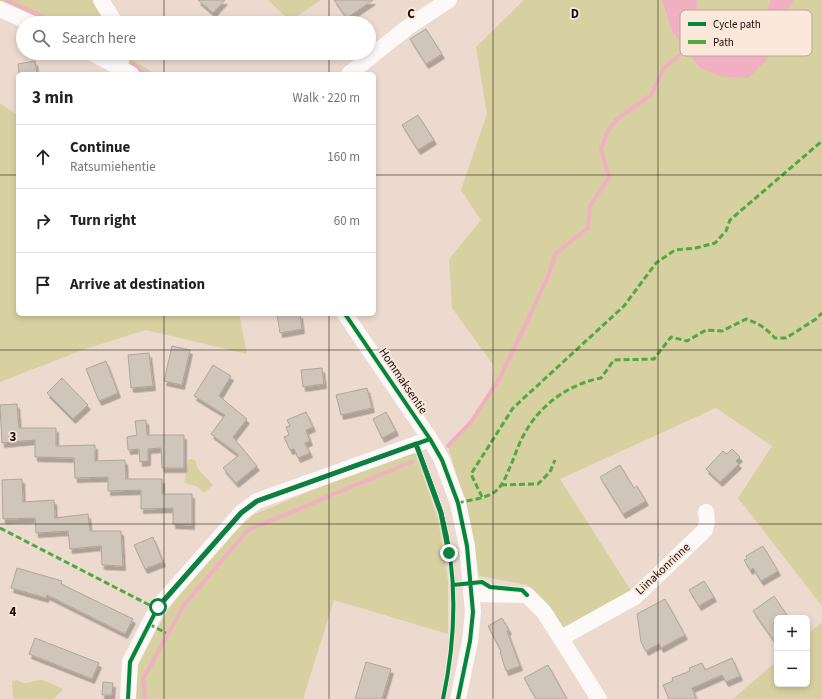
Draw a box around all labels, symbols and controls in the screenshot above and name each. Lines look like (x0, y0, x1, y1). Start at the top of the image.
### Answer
text: C (407, 5, 415, 23)
text: D (571, 5, 579, 23)
legend (680, 10, 812, 56)
search box (16, 16, 376, 60)
text: Cycle path (713, 17, 761, 32)
icon: search (30, 27, 52, 49)
text: Search here (62, 28, 136, 49)
text: Path (713, 35, 734, 50)
text: 3 min (32, 86, 73, 110)
text: Walk · 220 m (292, 89, 360, 107)
text: Continue (70, 137, 130, 158)
icon: ahead (32, 146, 54, 168)
text: 160 m (327, 148, 360, 166)
text: Ratsumiehentie (70, 158, 156, 176)
icon: right (32, 210, 54, 232)
text: Turn right (70, 210, 136, 231)
text: 60 m (334, 212, 360, 230)
icon: arrive (32, 274, 54, 296)
text: Arrive at destination (70, 274, 205, 295)
street label: Hommaksentie (375, 344, 432, 418)
text: 3 (10, 428, 17, 446)
street label: Liinakonrinne (632, 539, 694, 599)
route end (440, 544, 458, 562)
route start (149, 598, 167, 616)
text: 4 (10, 603, 17, 621)
map controls (774, 615, 810, 687)
button: + (774, 615, 810, 651)
button: − (774, 651, 810, 687)

